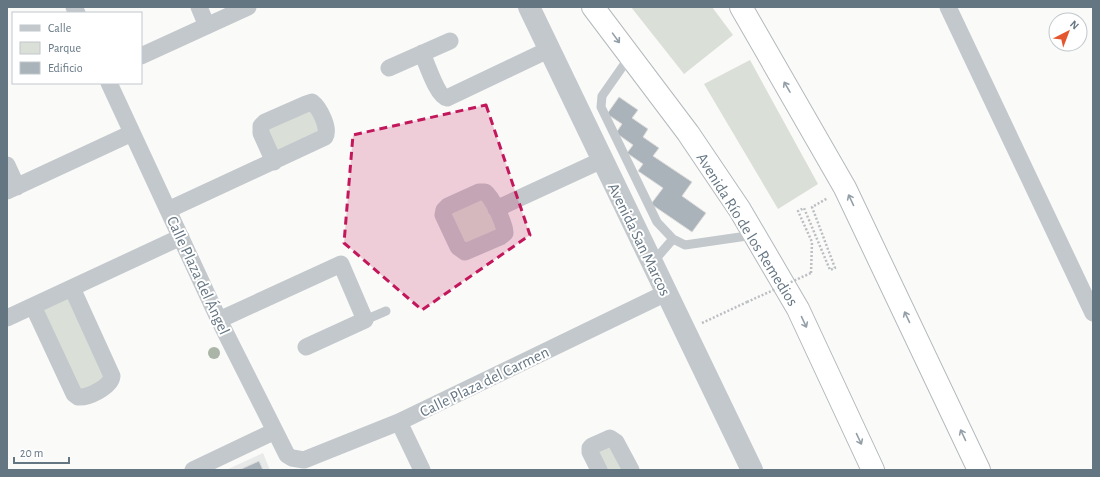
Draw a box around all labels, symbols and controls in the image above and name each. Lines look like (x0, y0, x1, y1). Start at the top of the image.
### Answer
legend (12, 12, 142, 84)
north arrow (1048, 12, 1088, 52)
text: N (1068, 18, 1081, 32)
text: Calle (48, 22, 71, 34)
one-way arrow (612, 33, 621, 44)
text: Parque (48, 42, 81, 54)
text: Edificio (48, 62, 83, 74)
one-way arrow (783, 81, 791, 93)
street label: Avenida Río de los Remedios (693, 150, 801, 309)
street label: Avenida San Marcos (605, 180, 673, 298)
one-way arrow (847, 194, 854, 206)
street label: Calle Plaza del Ángel (164, 213, 234, 337)
one-way arrow (903, 312, 910, 324)
one-way arrow (801, 315, 808, 327)
street label: Calle Plaza del Carmen (417, 344, 551, 420)
one-way arrow (959, 429, 966, 441)
one-way arrow (856, 433, 863, 445)
scale bar (14, 439, 69, 465)
text: 20 m (20, 447, 43, 459)

